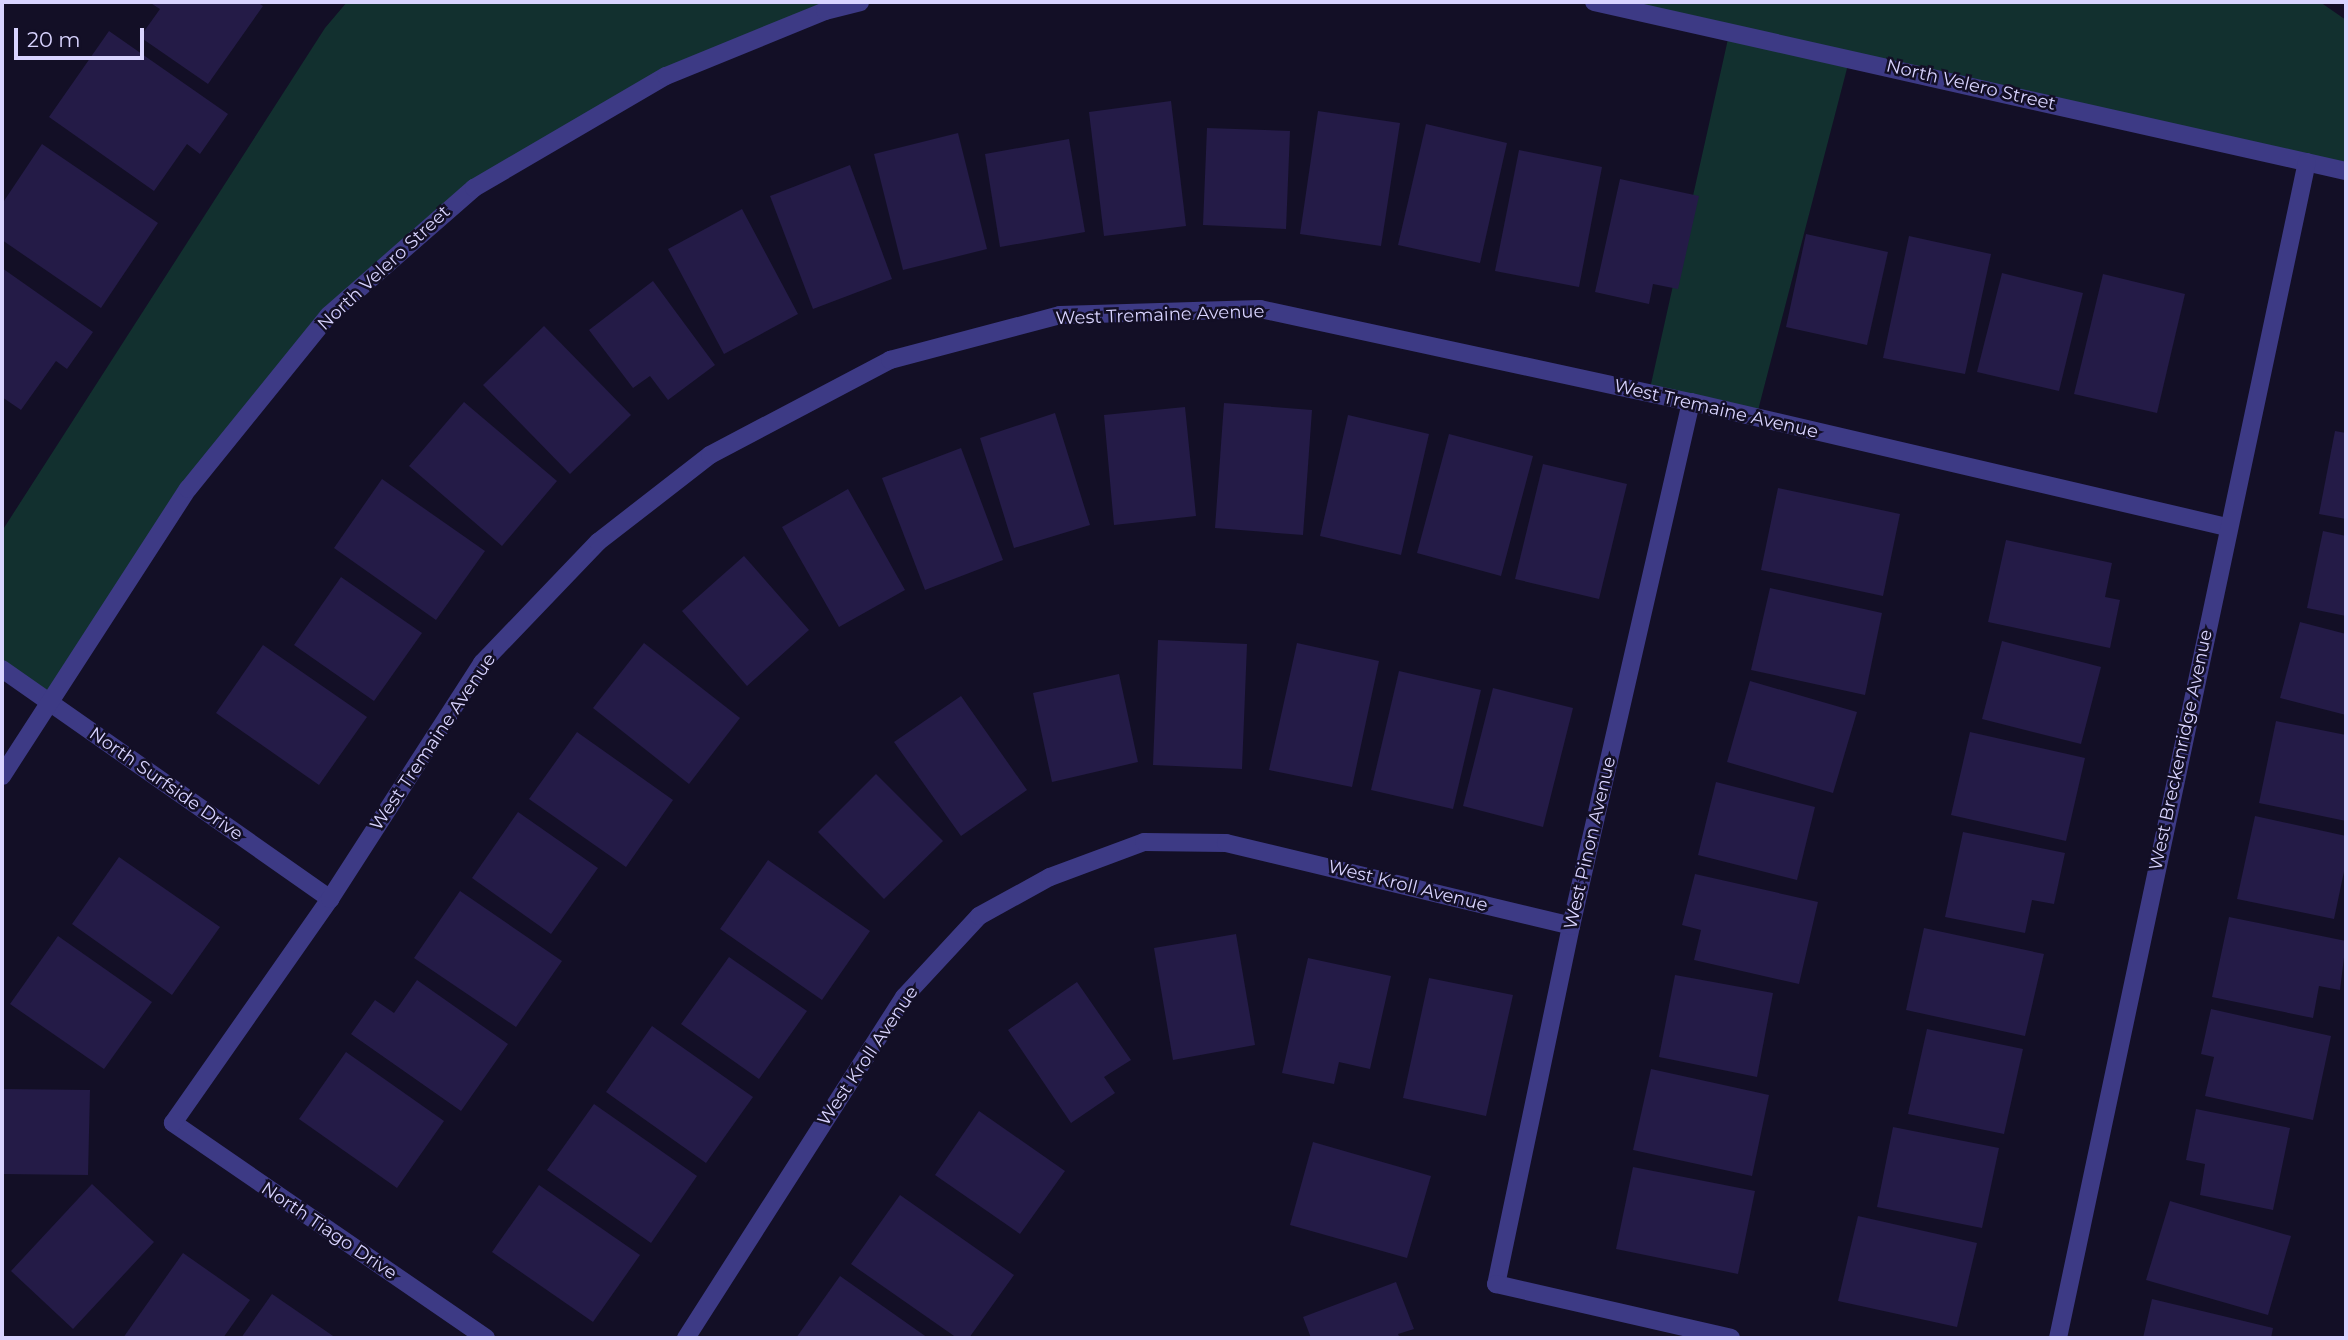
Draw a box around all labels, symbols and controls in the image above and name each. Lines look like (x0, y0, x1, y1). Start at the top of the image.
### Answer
scale bar (18, 14, 147, 58)
text: 20 m (27, 27, 81, 52)
street label: North Velero Street (1884, 55, 2058, 115)
street label: North Velero Street (313, 201, 455, 335)
street label: West Tremaine Avenue (1055, 301, 1265, 329)
street label: West Tremaine Avenue (1612, 375, 1820, 443)
street label: West Breckenridge Avenue (2145, 628, 2217, 872)
street label: West Tremaine Avenue (366, 649, 500, 835)
street label: North Surfside Drive (85, 723, 247, 845)
street label: West Pinon Avenue (1560, 754, 1620, 932)
street label: West Kroll Avenue (1326, 856, 1490, 916)
street label: West Kroll Avenue (813, 982, 923, 1130)
street label: North Tiago Drive (257, 1178, 401, 1284)

